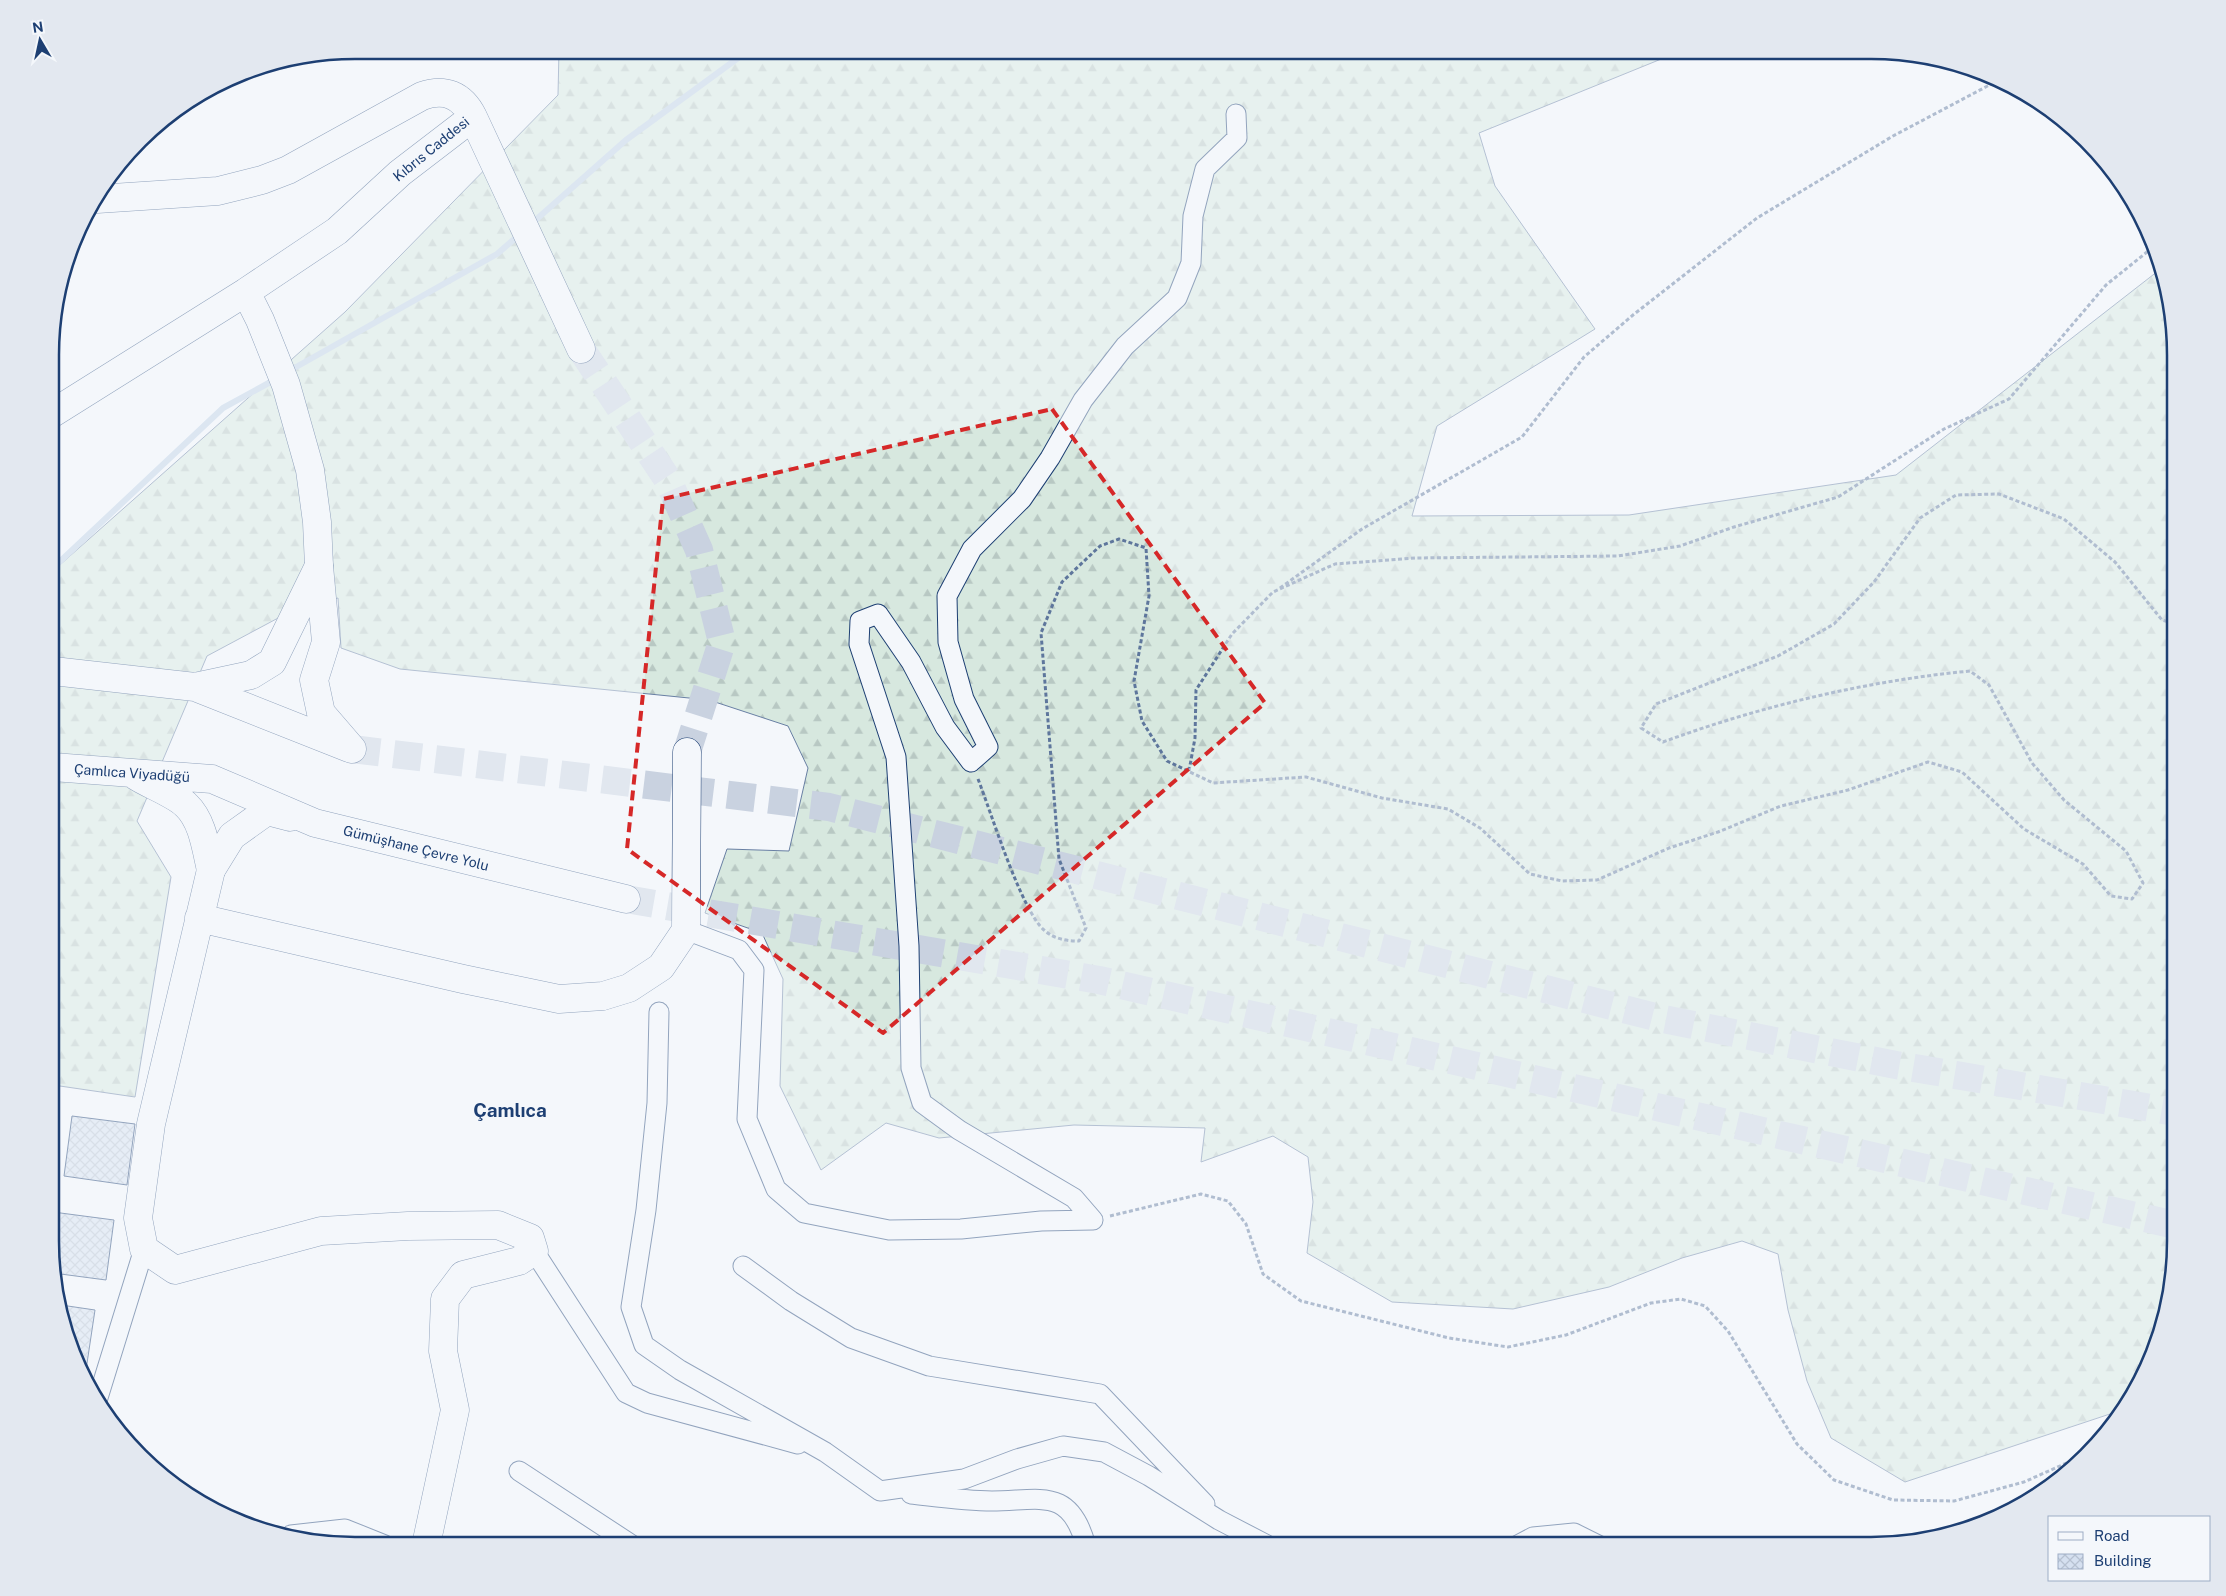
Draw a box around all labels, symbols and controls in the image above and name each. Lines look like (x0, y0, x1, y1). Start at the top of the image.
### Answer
north arrow (15, 15, 65, 65)
text: N (31, 18, 45, 36)
street label: Kıbrıs Caddesi (390, 113, 472, 185)
street label: Çamlıca Viyadüğü (73, 761, 191, 785)
street label: Gümüşhane Çevre Yolu (341, 822, 491, 874)
district label: Çamlıca (473, 1099, 547, 1121)
legend (2048, 1516, 2211, 1581)
text: Road (2094, 1527, 2130, 1544)
text: Building (2094, 1552, 2152, 1569)

